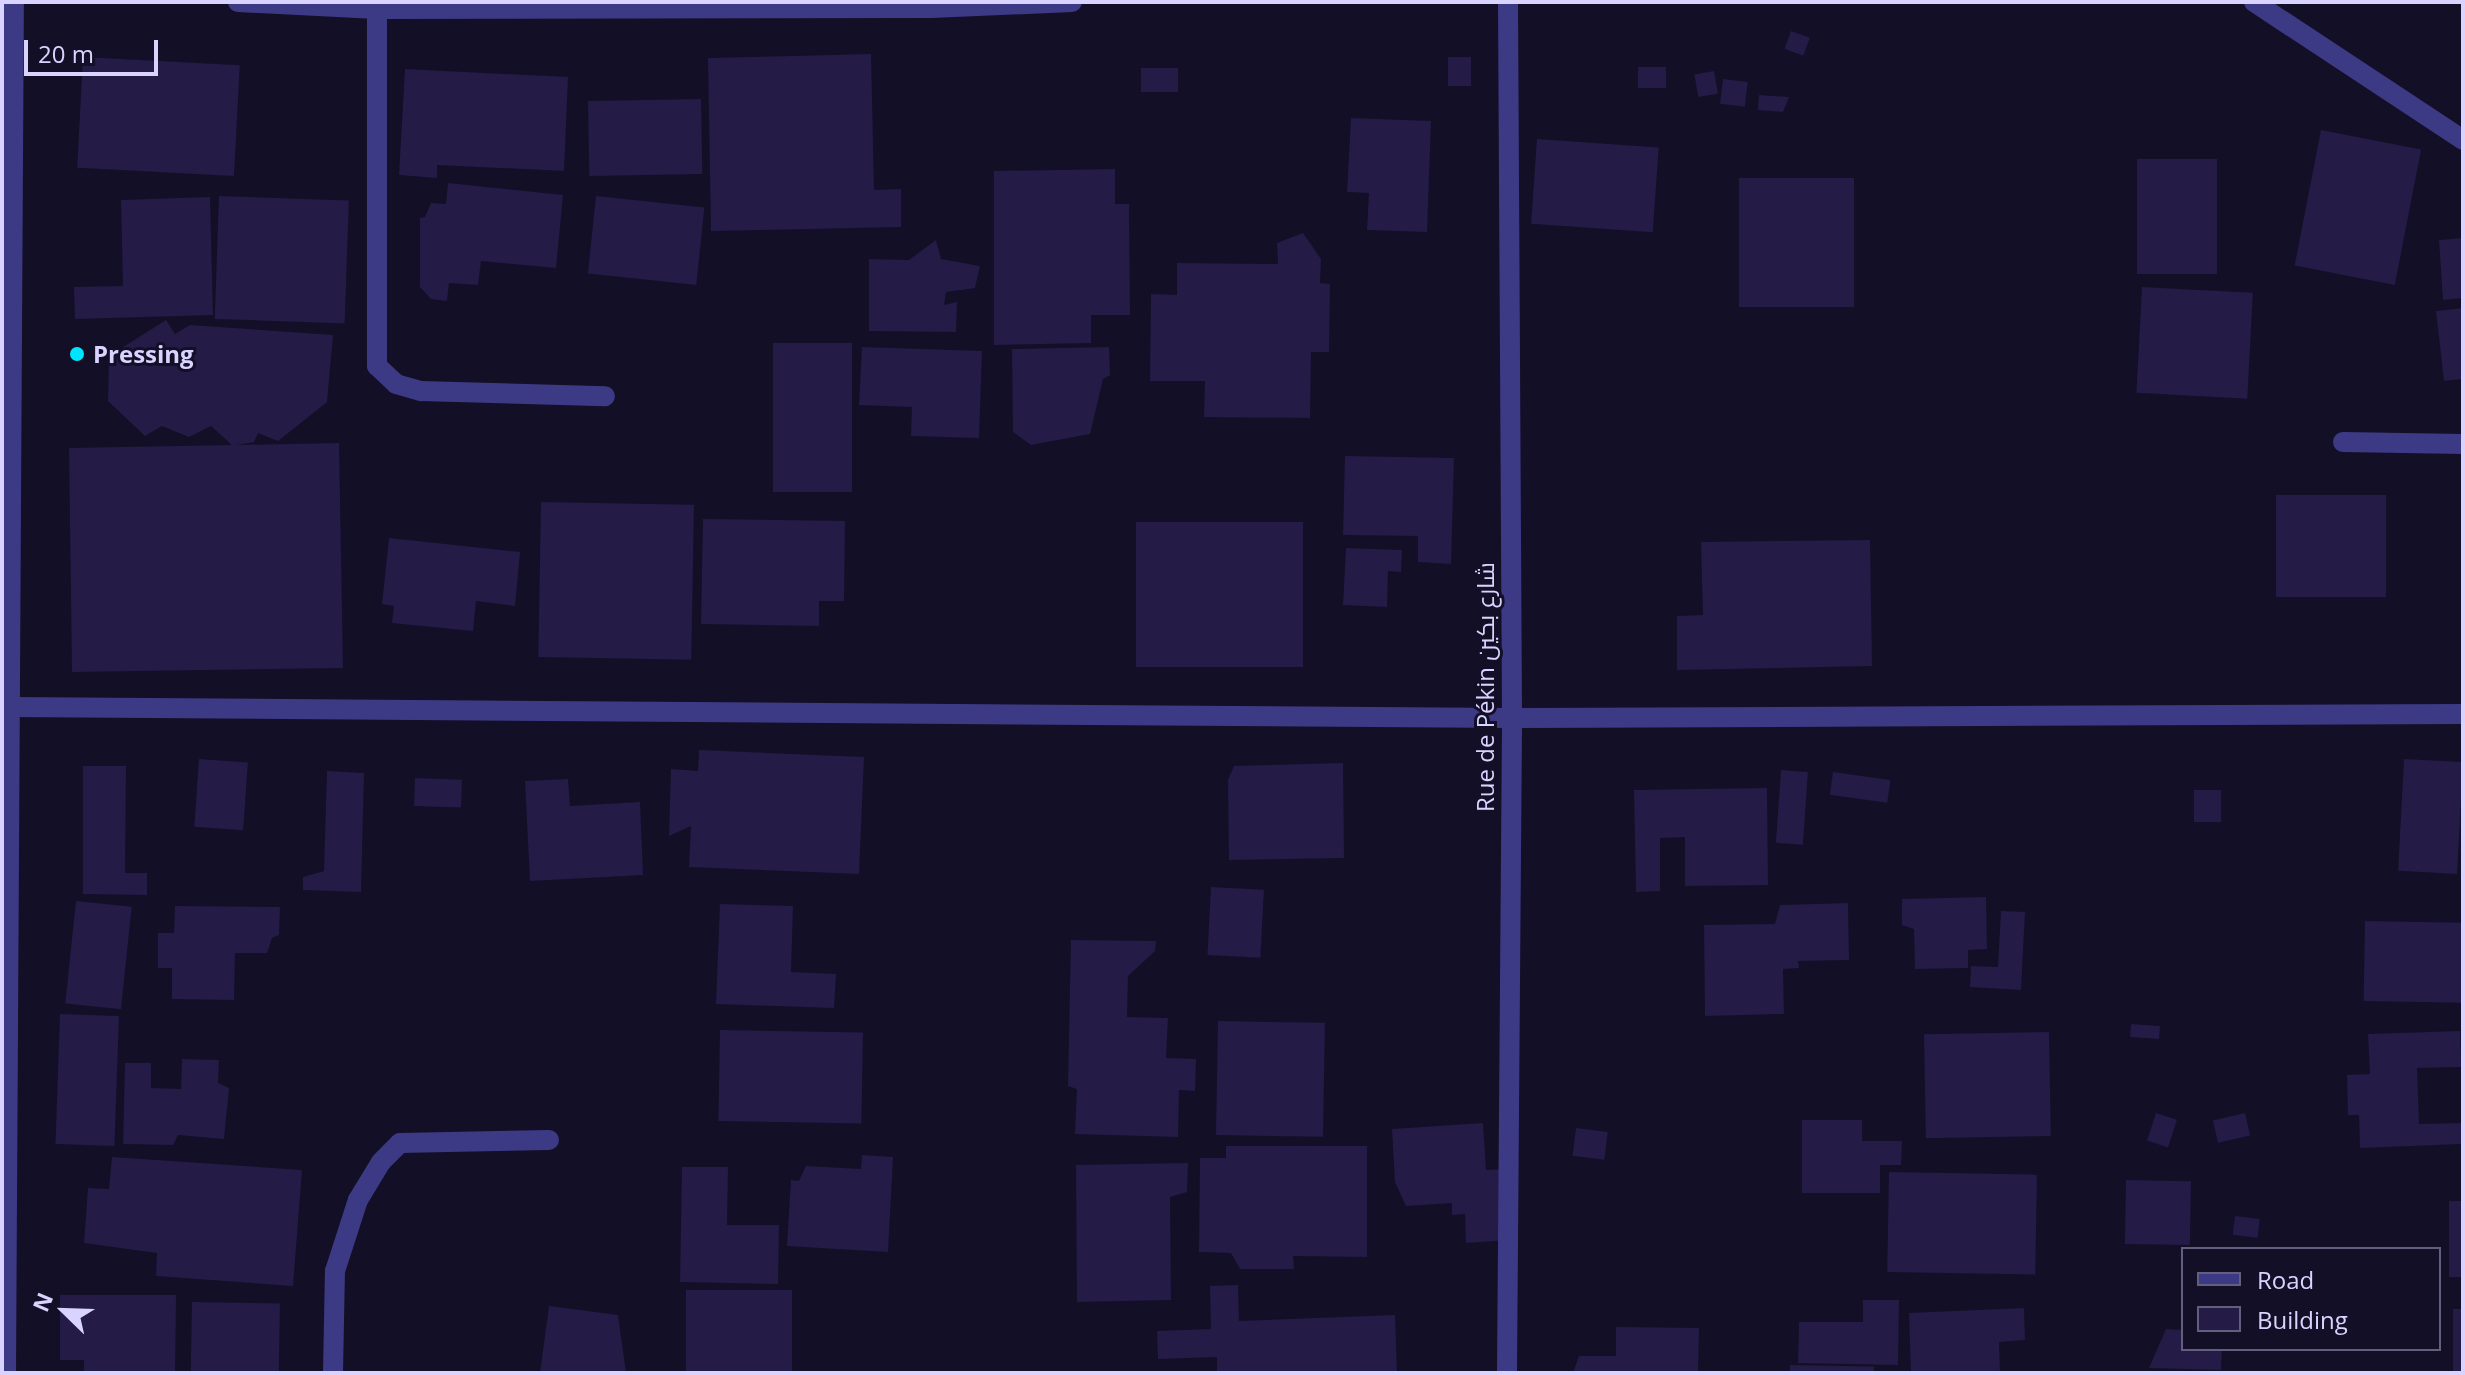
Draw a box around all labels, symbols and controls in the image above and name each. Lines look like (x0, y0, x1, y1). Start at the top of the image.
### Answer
scale bar (28, 24, 162, 74)
text: 20 m (38, 37, 94, 70)
place label: Pressing (93, 340, 194, 368)
marker: Pressing (68, 345, 86, 363)
street label: Rue de Pékin شارع بكين (1471, 562, 1499, 812)
legend (2181, 1247, 2441, 1351)
text: Road (2257, 1263, 2314, 1296)
north arrow (24, 1271, 104, 1351)
text: N (25, 1288, 59, 1316)
text: Building (2257, 1303, 2348, 1336)

